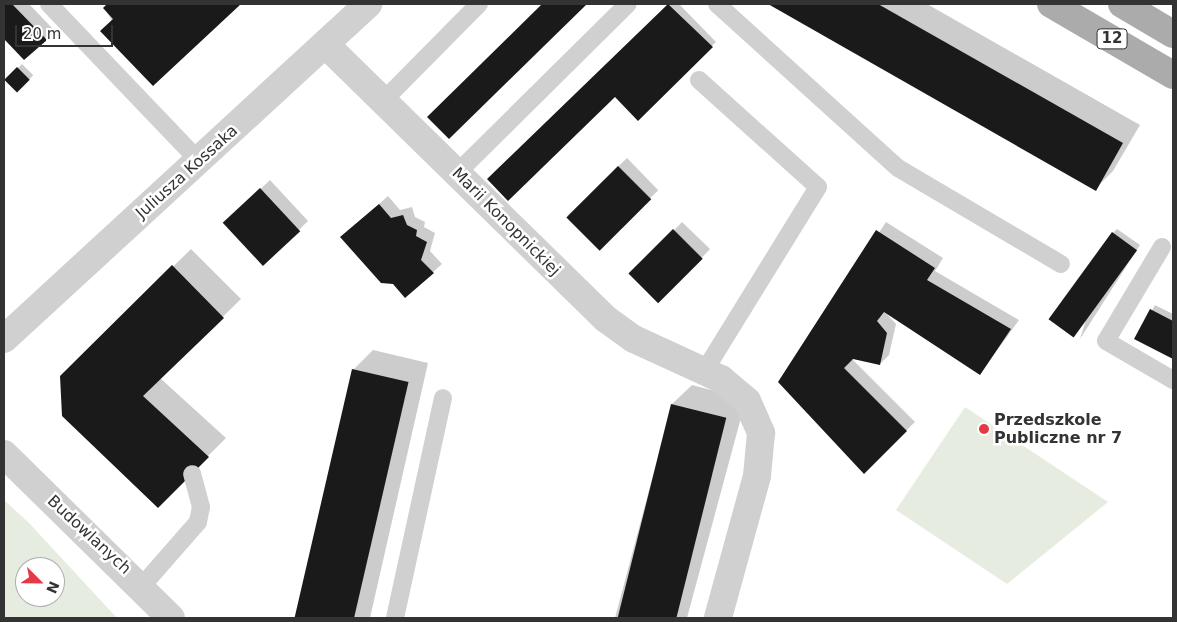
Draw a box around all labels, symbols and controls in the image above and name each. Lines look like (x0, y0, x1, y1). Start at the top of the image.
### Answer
scale bar (18, 15, 115, 47)
text: 20 m (23, 25, 61, 43)
road number: 12 (1096, 26, 1128, 52)
street label: Juliusza Kossaka (132, 121, 242, 223)
street label: Marii Konopnickiej (448, 164, 564, 280)
place label: Przedszkole Publiczne nr 7 (994, 410, 1122, 448)
marker: Przedszkole Publiczne nr 7 (978, 423, 990, 435)
street label: Budowlanych (43, 492, 135, 578)
north arrow (15, 557, 65, 607)
text: N (43, 579, 63, 596)

